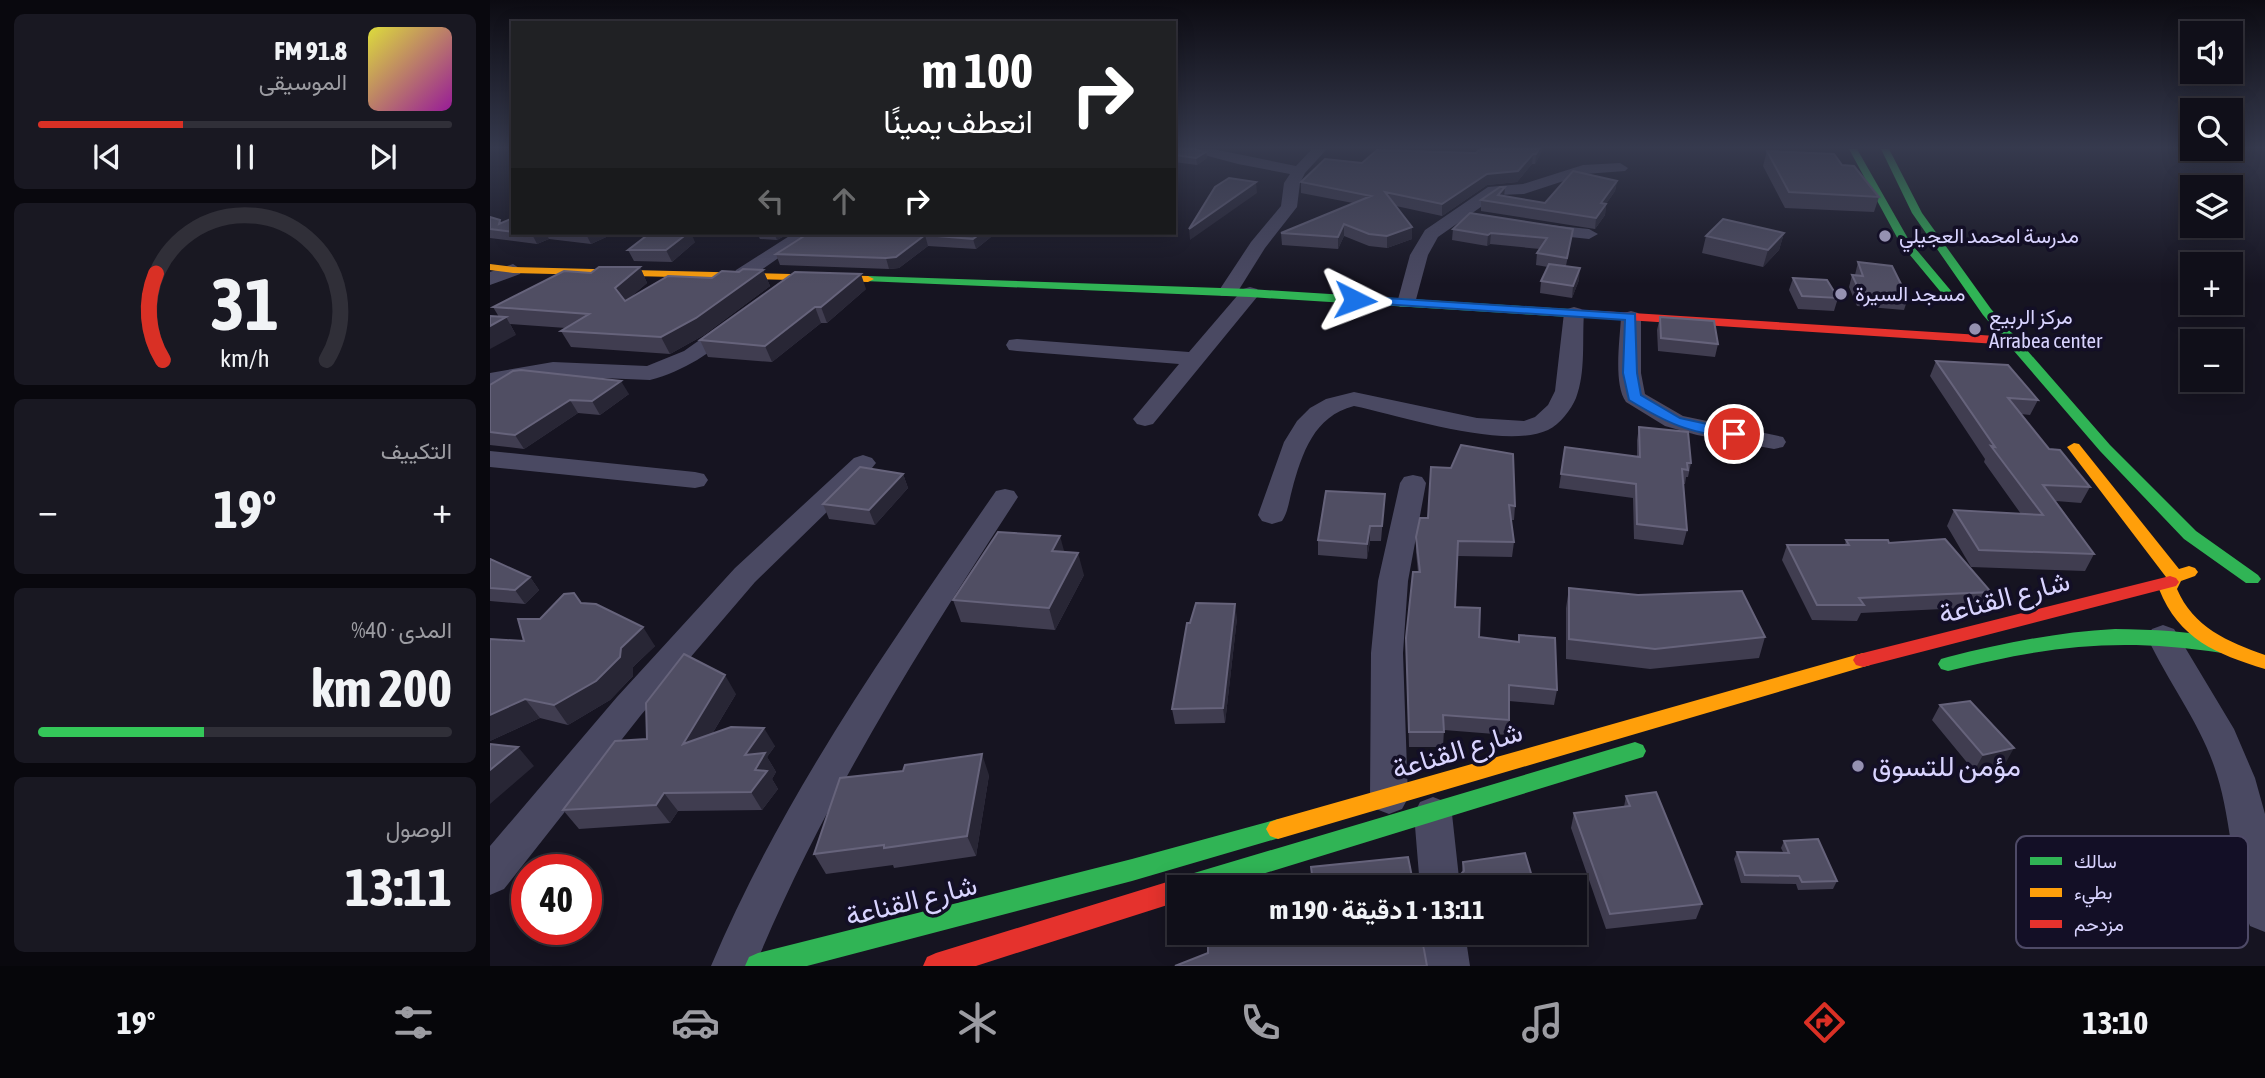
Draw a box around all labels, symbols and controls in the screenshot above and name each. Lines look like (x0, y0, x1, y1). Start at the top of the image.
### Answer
map controls (2180, 21, 2243, 392)
button: sound (2180, 21, 2243, 84)
text: 91.8 FM (274, 36, 347, 66)
text: 100 m (922, 42, 1033, 98)
icon: right (1057, 49, 1148, 140)
text: الموسيقى (259, 69, 347, 95)
button: search (2180, 98, 2243, 161)
text: انعطف يمينًا (883, 103, 1033, 140)
icon: previous (88, 138, 126, 176)
icon: pause (226, 138, 264, 176)
icon: next (364, 138, 402, 176)
button: layers (2180, 175, 2243, 238)
icon: left (752, 182, 790, 220)
icon: ahead (825, 182, 863, 220)
icon: right (898, 182, 936, 220)
place label: مدرسة امحمد العجيلي (1899, 223, 2079, 253)
marker: مدرسة امحمد العجيلي (1877, 228, 1893, 244)
button: + (2180, 252, 2243, 315)
text: 31 (211, 262, 279, 345)
position arrow (1318, 263, 1392, 337)
place label: مسجد السيرة (1855, 281, 1966, 307)
marker: مسجد السيرة (1833, 286, 1849, 302)
place label: مركز الربيع Arrabea center (1989, 304, 2103, 352)
marker: مركز الربيع Arrabea center (1967, 321, 1983, 337)
button: − (2180, 329, 2243, 392)
text: km/h (220, 344, 270, 372)
pin (1704, 404, 1764, 464)
icon: arrive (1715, 415, 1753, 453)
text: التكييف (381, 438, 452, 464)
text: 19° (213, 479, 277, 539)
text: − (38, 488, 58, 531)
text: + (432, 488, 452, 531)
street label: شارع القناعة (1935, 564, 2074, 633)
text: المدى · 40% (351, 617, 452, 643)
text: 200 km (311, 658, 452, 718)
street label: شارع القناعة (1388, 715, 1527, 788)
place label: مؤمن للتسوق (1872, 750, 2021, 784)
marker: مؤمن للتسوق (1850, 758, 1866, 774)
text: الوصول (386, 816, 452, 842)
legend (2016, 836, 2248, 948)
text: سالك (2074, 850, 2117, 872)
speed limit sign: 40 (511, 854, 602, 945)
text: 13:11 (345, 857, 452, 917)
street label: شارع القناعة (842, 868, 981, 935)
text: بطيء (2074, 881, 2112, 908)
text: 13:11 · 1 دقيقة · 190 m (1270, 895, 1484, 925)
text: مزدحم (2074, 913, 2124, 937)
icon: filters (389, 998, 438, 1047)
icon: car (671, 998, 720, 1047)
icon: climate (953, 998, 1002, 1047)
icon: phone (1236, 998, 1285, 1047)
icon: music (1518, 998, 1567, 1047)
icon: directions (1800, 998, 1849, 1047)
text: 19° (117, 1004, 156, 1041)
text: 13:10 (2083, 1004, 2148, 1041)

